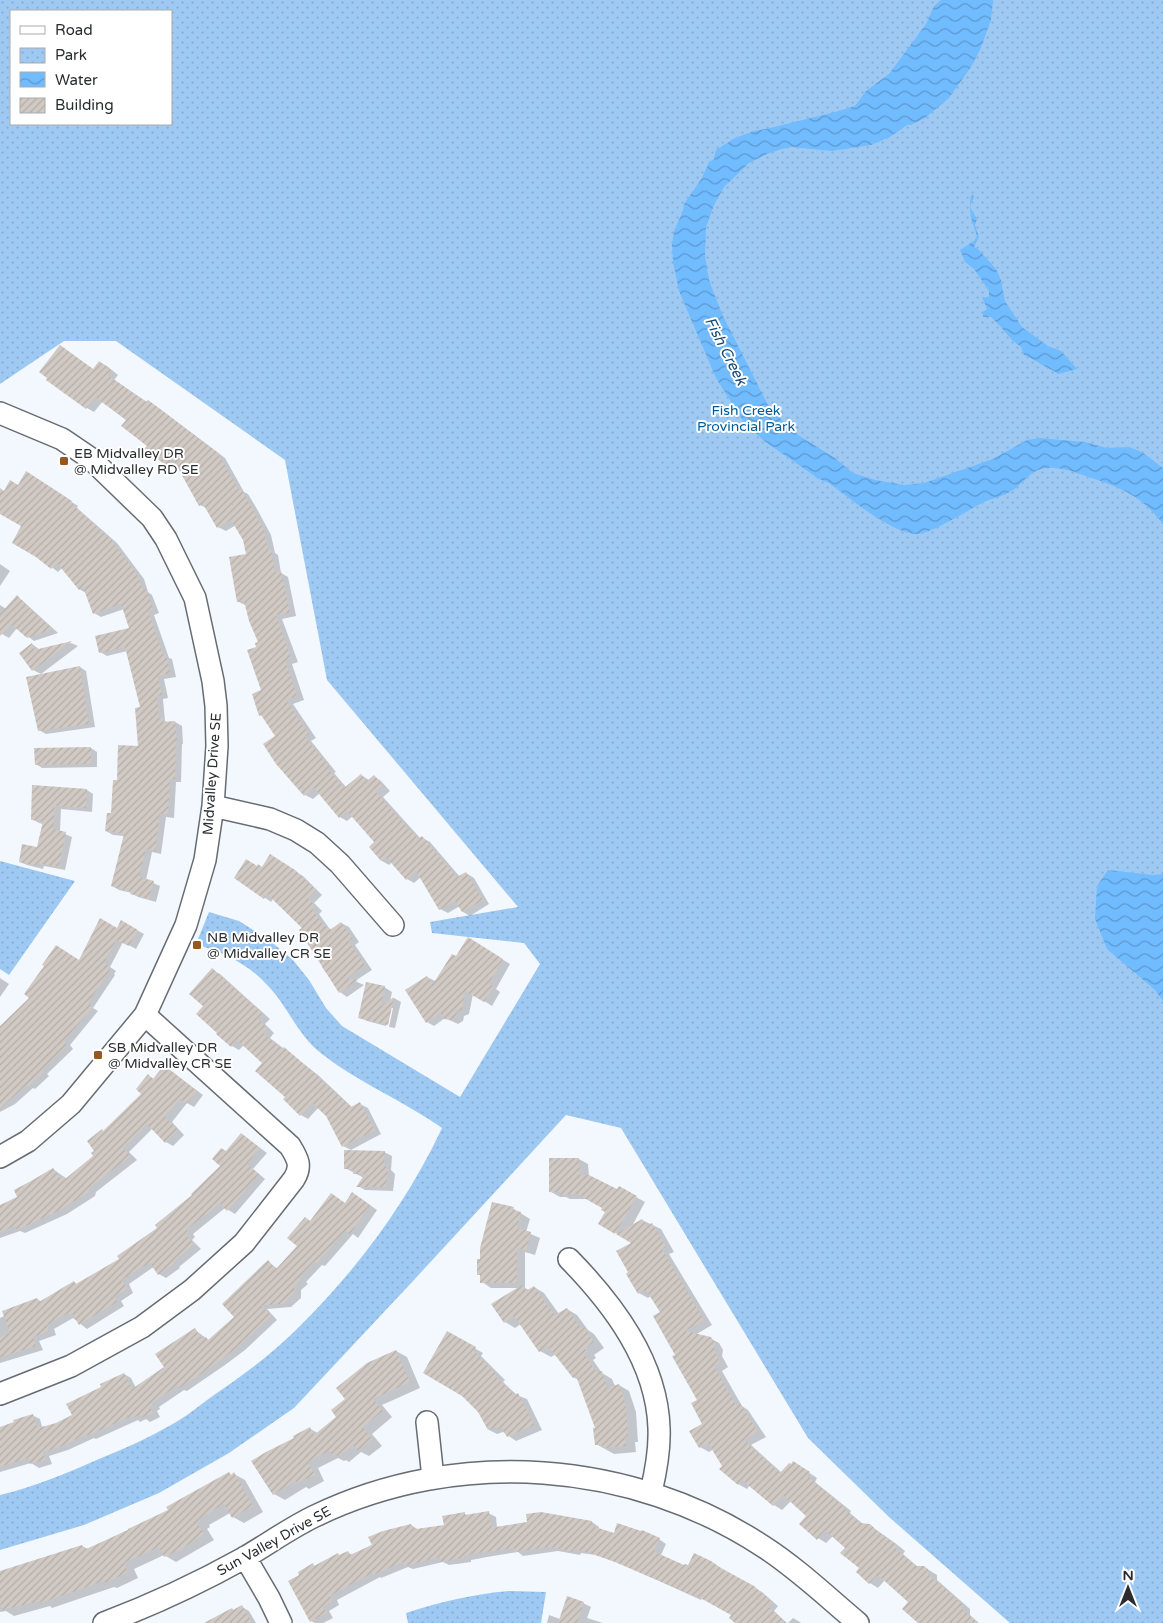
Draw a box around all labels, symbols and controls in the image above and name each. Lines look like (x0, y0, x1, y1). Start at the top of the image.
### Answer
legend (10, 10, 172, 125)
text: Road (55, 21, 93, 39)
text: Park (55, 46, 87, 64)
text: Water (55, 71, 98, 89)
text: Building (55, 96, 114, 114)
water label: Fish Creek (701, 314, 752, 390)
park label: Fish Creek Provincial Park (697, 402, 795, 435)
place label: EB Midvalley DR @ Midvalley RD SE (74, 445, 199, 478)
marker: EB Midvalley DR @ Midvalley RD SE (58, 455, 70, 467)
street label: Midvalley Drive SE (199, 712, 225, 836)
place label: NB Midvalley DR @ Midvalley CR SE (207, 929, 331, 962)
marker: NB Midvalley DR @ Midvalley CR SE (191, 939, 203, 951)
place label: SB Midvalley DR @ Midvalley CR SE (108, 1039, 232, 1072)
marker: SB Midvalley DR @ Midvalley CR SE (92, 1049, 104, 1061)
street label: Sun Valley Drive SE (214, 1503, 334, 1579)
north arrow (1103, 1563, 1153, 1613)
text: N (1122, 1567, 1134, 1584)

